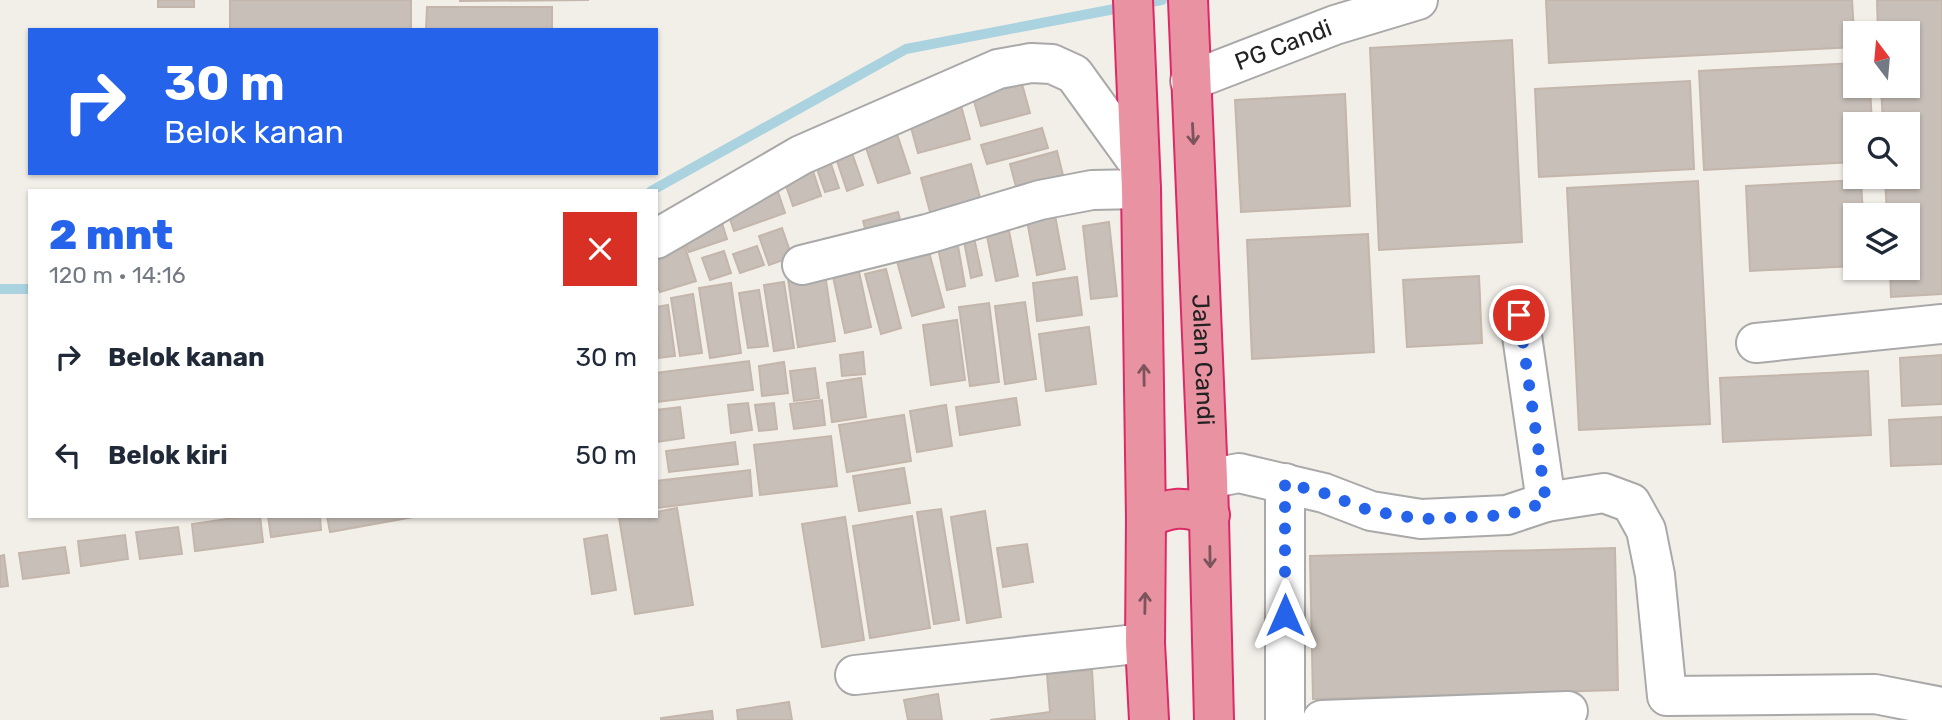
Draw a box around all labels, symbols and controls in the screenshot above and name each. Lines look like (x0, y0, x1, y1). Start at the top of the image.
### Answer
street label: PG Candi (1231, 14, 1336, 76)
north arrow (1843, 21, 1920, 98)
map controls (1843, 21, 1920, 280)
text: 30 m (164, 54, 285, 112)
icon: right (49, 56, 140, 147)
button: search (1843, 112, 1920, 189)
text: Belok kanan (164, 113, 344, 151)
one-way arrow (1186, 122, 1199, 145)
button: layers (1843, 203, 1920, 280)
text: 2 mnt (49, 210, 173, 260)
button: close (563, 212, 637, 286)
text: 120 m · 14:16 (49, 261, 186, 289)
pin (1489, 285, 1549, 345)
street label: Jalan Candi (1186, 293, 1220, 426)
icon: arrive (1500, 296, 1538, 334)
icon: right (49, 338, 87, 376)
text: Belok kanan (108, 342, 265, 373)
text: 30 m (575, 342, 637, 373)
one-way arrow (1137, 364, 1151, 387)
icon: left (49, 436, 87, 474)
text: Belok kiri (108, 440, 228, 471)
text: 50 m (576, 440, 637, 471)
one-way arrow (1204, 545, 1217, 568)
position arrow (1248, 578, 1322, 652)
one-way arrow (1138, 592, 1152, 615)

